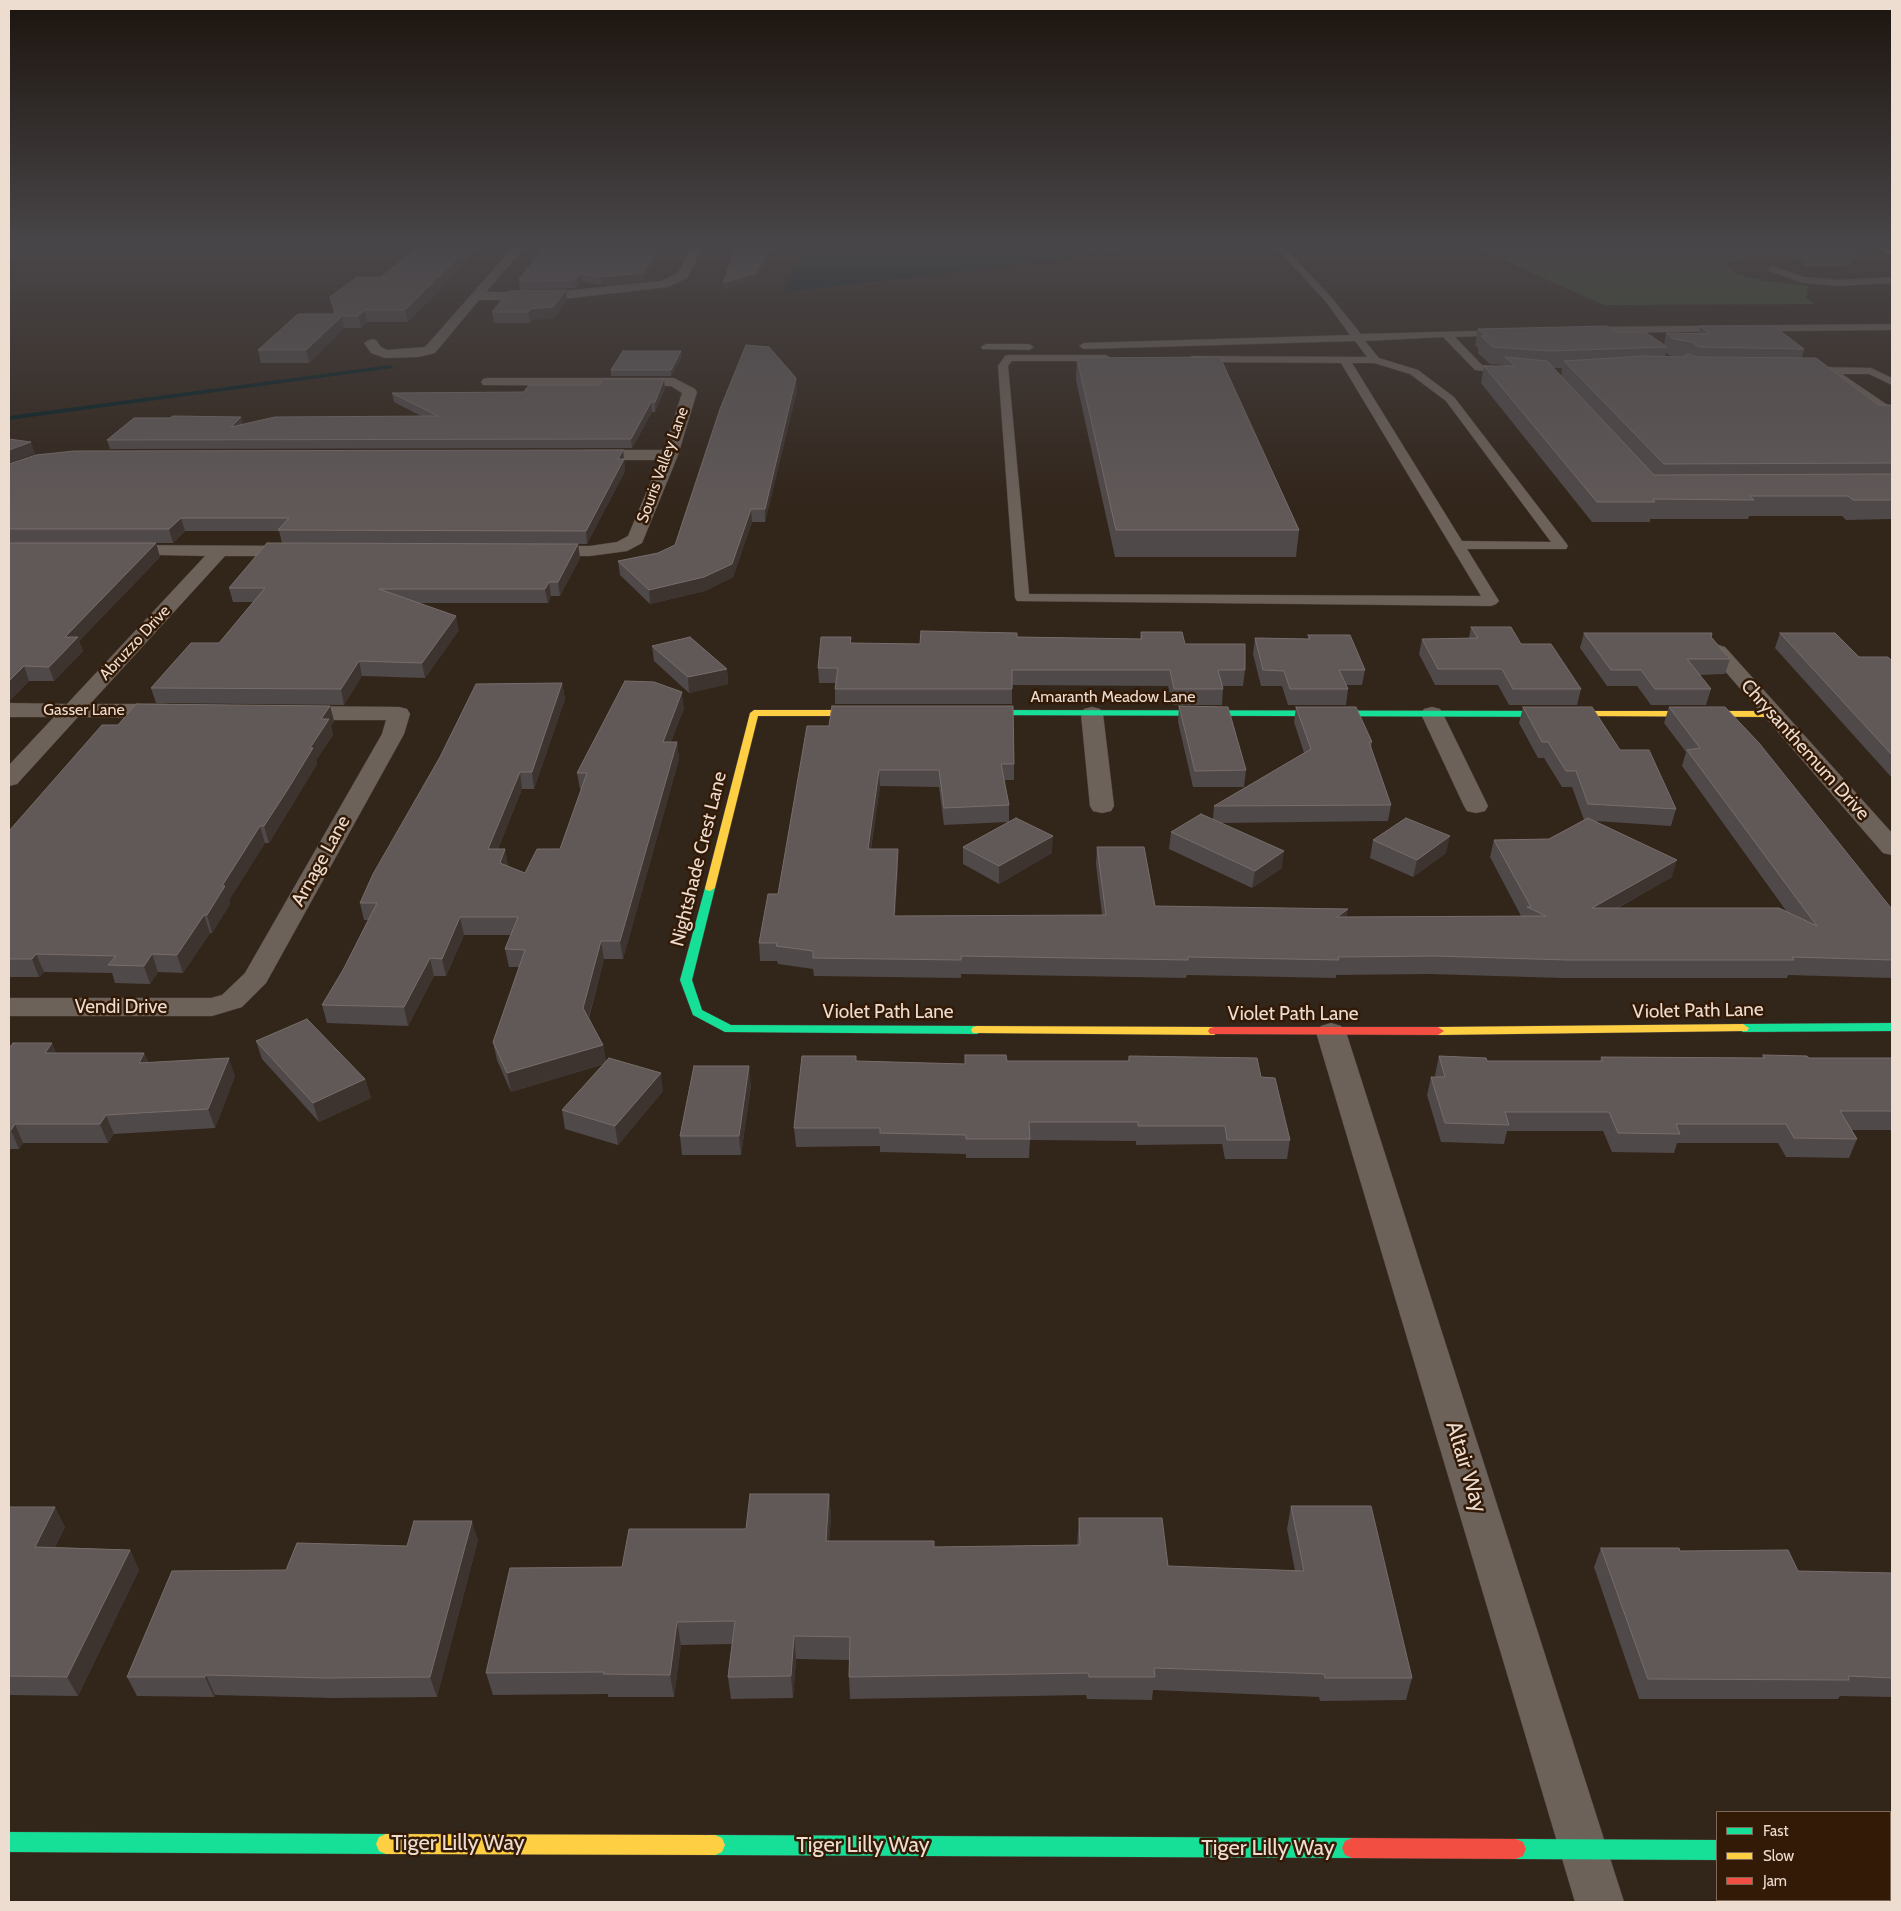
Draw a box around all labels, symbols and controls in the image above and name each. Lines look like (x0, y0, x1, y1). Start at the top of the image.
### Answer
street label: Souris Valley Lane (633, 404, 693, 526)
street label: Abruzzo Drive (95, 602, 175, 684)
street label: Chrysanthemum Drive (1736, 675, 1874, 825)
street label: Amaranth Meadow Lane (1031, 687, 1195, 707)
street label: Gasser Lane (43, 700, 125, 720)
street label: Nightshade Crest Lane (666, 769, 732, 949)
street label: Arnage Lane (287, 812, 355, 910)
street label: Vendi Drive (75, 996, 167, 1018)
street label: Violet Path Lane (1632, 998, 1764, 1024)
street label: Violet Path Lane (822, 1001, 954, 1023)
street label: Violet Path Lane (1227, 1003, 1359, 1025)
street label: Altair Way (1440, 1418, 1492, 1516)
legend (1716, 1811, 1891, 1901)
text: Fast (1763, 1822, 1788, 1840)
street label: Tiger Lilly Way (391, 1831, 525, 1857)
street label: Tiger Lilly Way (796, 1833, 930, 1859)
street label: Tiger Lilly Way (1201, 1836, 1335, 1862)
text: Slow (1763, 1847, 1794, 1865)
text: Jam (1763, 1872, 1787, 1890)

